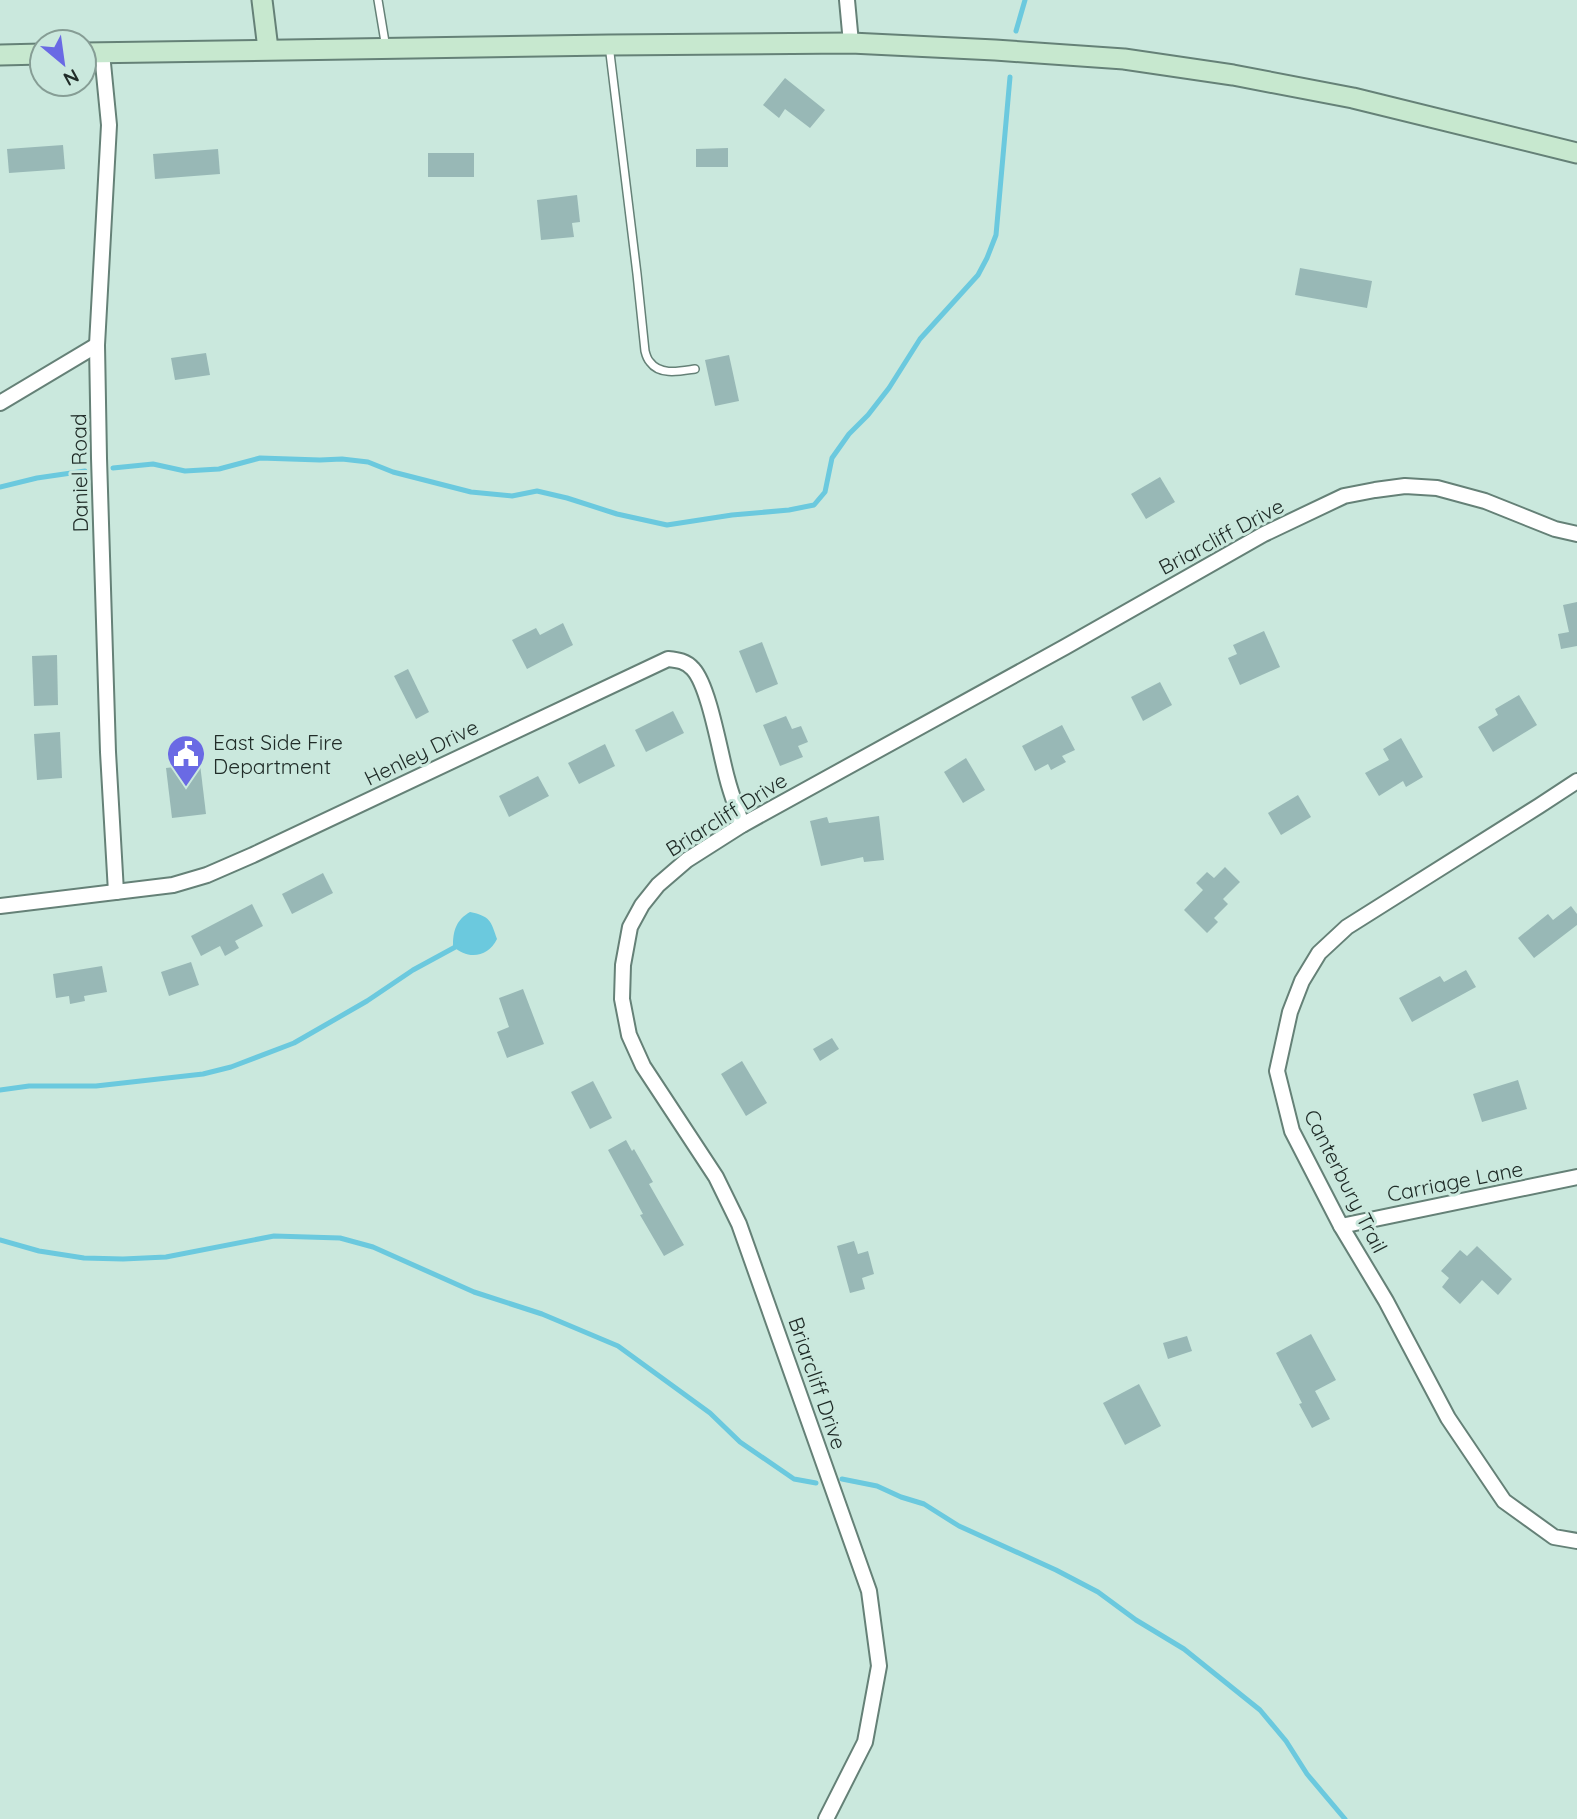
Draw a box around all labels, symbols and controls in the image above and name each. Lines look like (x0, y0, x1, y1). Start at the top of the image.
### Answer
north arrow (28, 28, 98, 98)
text: N (59, 64, 83, 92)
street label: Daniel Road (65, 413, 93, 533)
street label: Briarcliff Drive (1154, 492, 1288, 580)
street label: Henley Drive (360, 713, 482, 791)
place label: East Side Fire Department (213, 729, 343, 779)
public building icon: East Side Fire Department (165, 733, 207, 788)
street label: Briarcliff Drive (661, 766, 791, 862)
street label: Canterbury Trail (1299, 1105, 1393, 1257)
street label: Carriage Lane (1385, 1155, 1525, 1207)
street label: Briarcliff Drive (783, 1313, 853, 1453)

